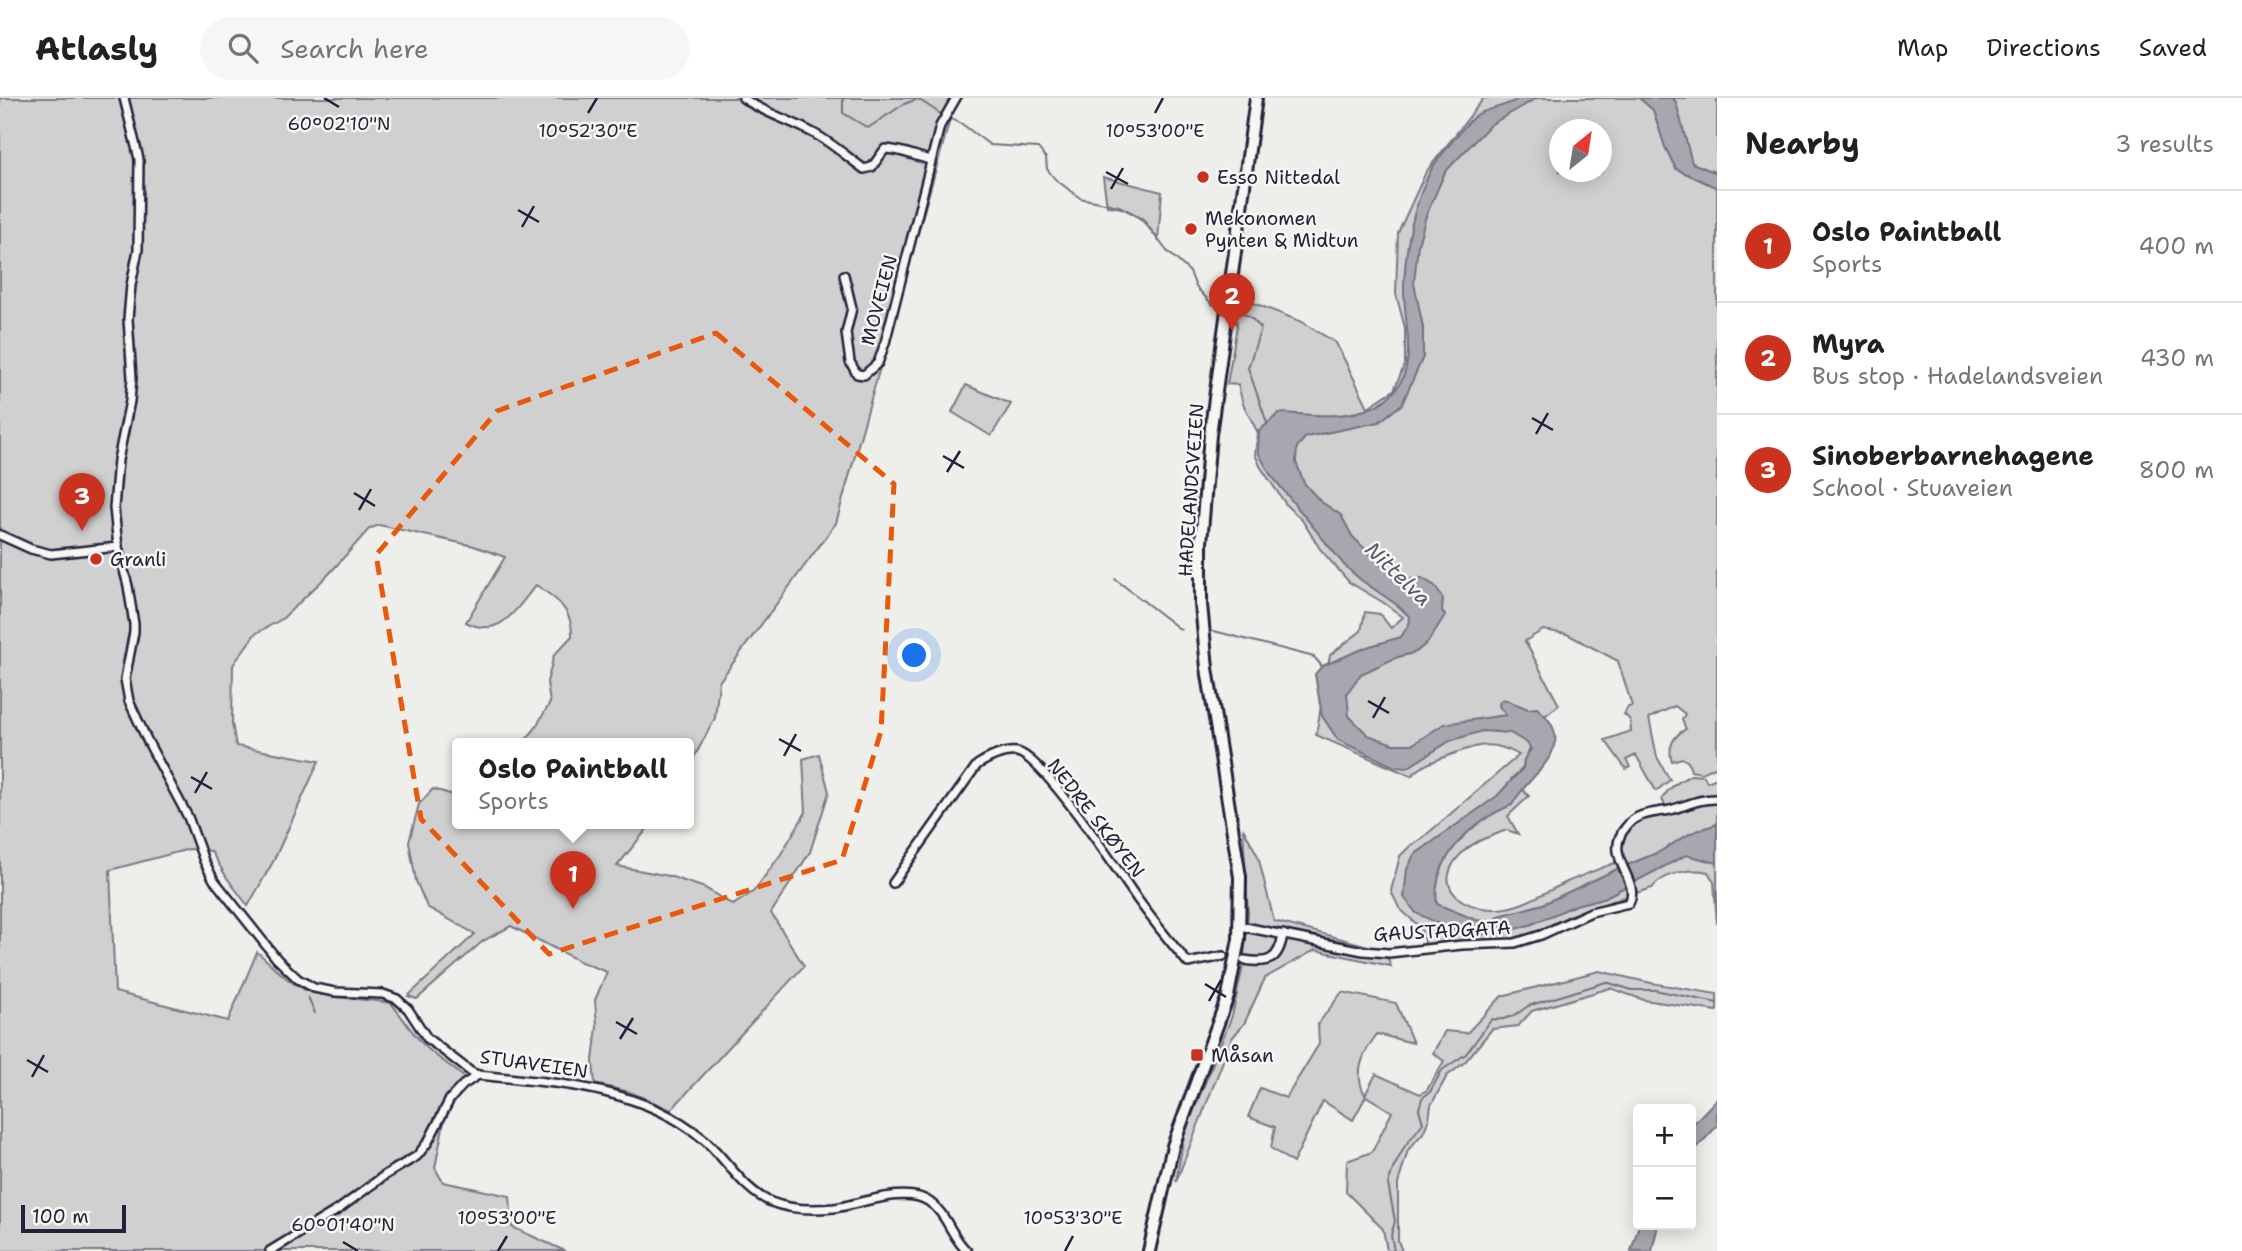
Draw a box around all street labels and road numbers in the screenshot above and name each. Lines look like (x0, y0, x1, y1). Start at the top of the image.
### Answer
street label: MOVEIEN (855, 252, 903, 348)
street label: HADELANDSVEIEN (1172, 402, 1210, 578)
street label: NEDRE SKØYEN (1042, 753, 1150, 883)
street label: GAUSTADGATA (1373, 915, 1511, 947)
street label: STUAVEIEN (478, 1044, 590, 1084)

